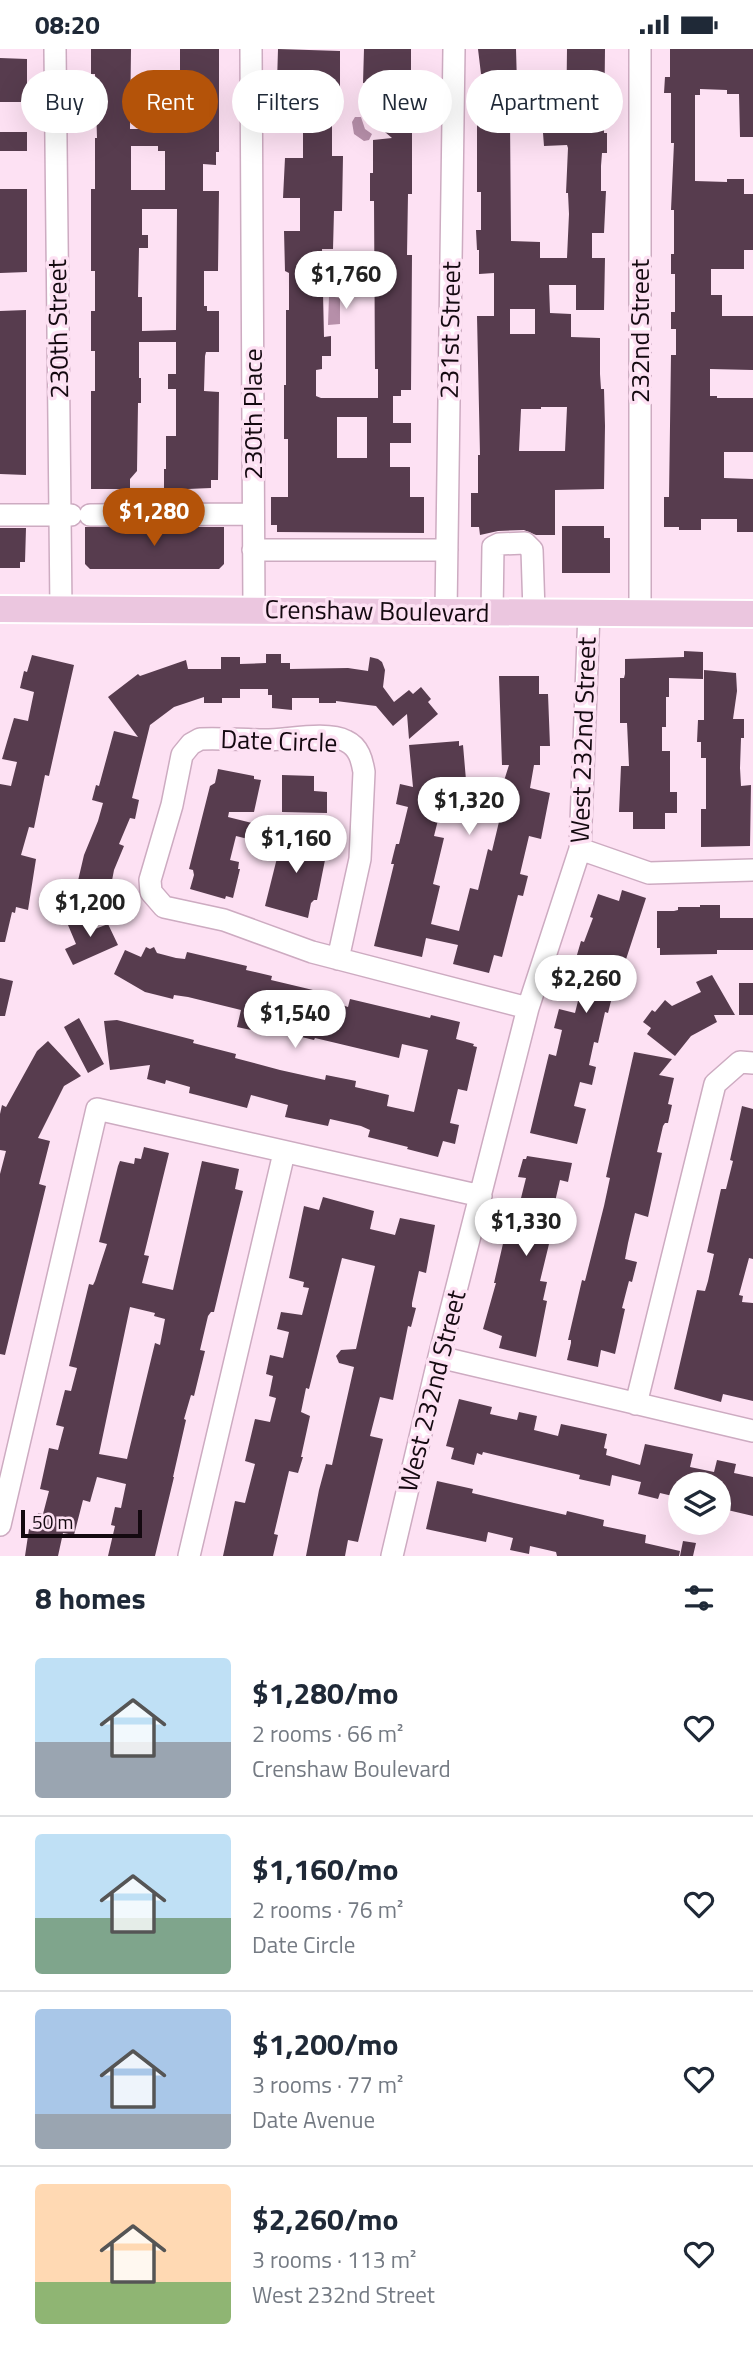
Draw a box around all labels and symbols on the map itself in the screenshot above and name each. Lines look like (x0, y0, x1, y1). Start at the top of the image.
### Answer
pin: $1,760 (289, 251, 403, 311)
street label: 230th Street (37, 259, 78, 399)
street label: 232nd Street (620, 259, 659, 403)
street label: 231st Street (429, 261, 470, 399)
street label: 230th Place (233, 348, 272, 480)
pin: $1,280 (97, 489, 211, 548)
street label: Crenshaw Boulevard (264, 589, 490, 632)
street label: West 232nd Street (559, 636, 606, 844)
street label: Date Circle (220, 719, 338, 762)
pin: $1,320 (412, 777, 526, 837)
pin: $1,160 (239, 815, 353, 875)
pin: $1,200 (33, 879, 147, 939)
pin: $2,260 (529, 955, 643, 1015)
pin: $1,540 (238, 991, 352, 1050)
pin: $1,330 (469, 1199, 583, 1258)
street label: West 232nd Street (388, 1286, 475, 1496)
scale bar (21, 1507, 142, 1539)

